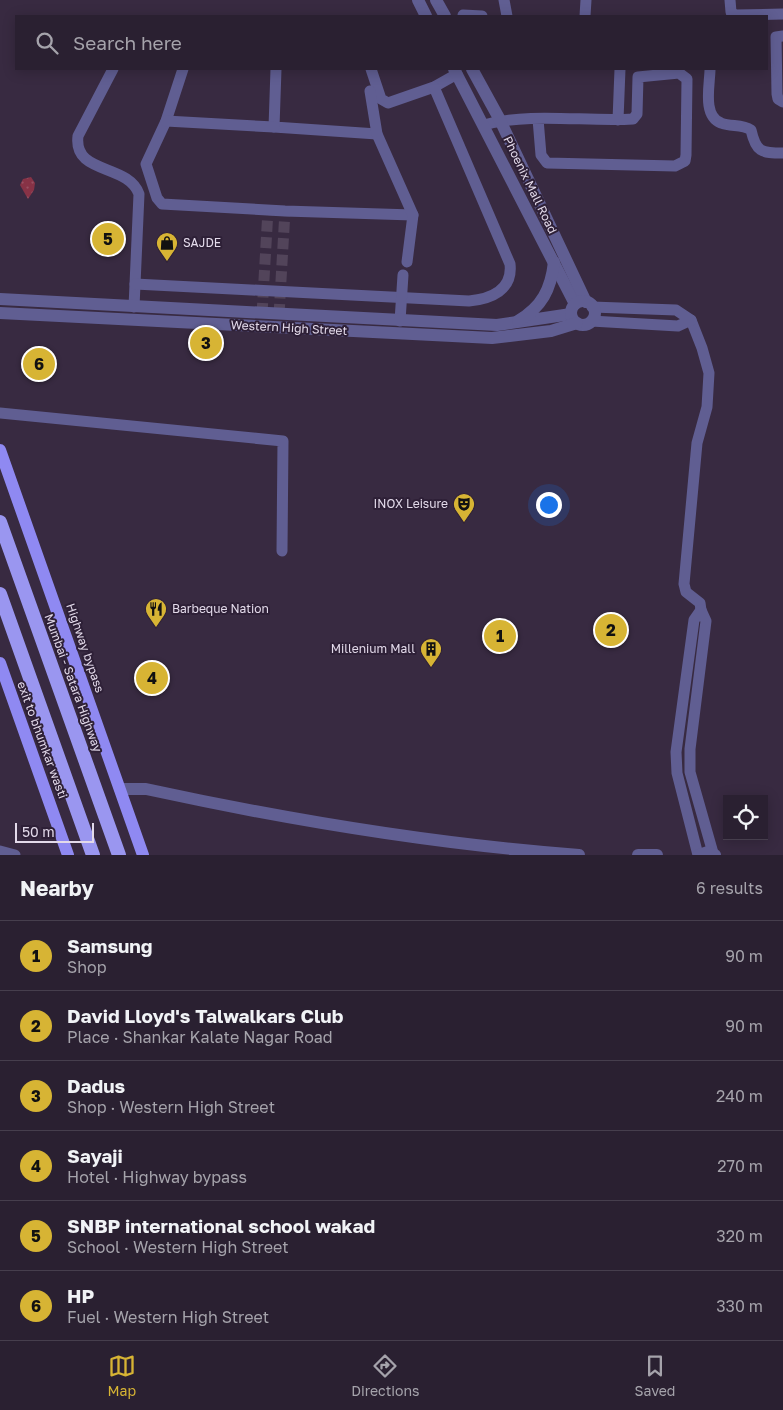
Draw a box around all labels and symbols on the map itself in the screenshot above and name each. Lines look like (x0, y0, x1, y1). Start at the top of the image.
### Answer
street label: Phoenix Mall Road (500, 134, 561, 236)
pin: 5 (92, 220, 124, 258)
shop icon: SAJDE (155, 231, 179, 262)
place label: SAJDE (183, 235, 221, 250)
street label: Western High Street (230, 317, 348, 338)
pin: 3 (190, 324, 222, 362)
pin: 6 (23, 345, 55, 383)
theatre icon: INOX Leisure (452, 492, 476, 523)
your location (536, 492, 562, 518)
place label: INOX Leisure (374, 496, 448, 511)
restaurant icon: Barbeque Nation (144, 597, 168, 628)
street label: Highway bypass (63, 601, 108, 694)
place label: Barbeque Nation (172, 601, 269, 616)
pin: 2 (595, 611, 627, 649)
street label: Mumbai - Satara Highway (41, 612, 106, 754)
pin: 1 (484, 617, 516, 655)
building icon: Millenium Mall (419, 637, 443, 668)
place label: Millenium Mall (331, 641, 415, 656)
pin: 4 (136, 659, 168, 697)
street label: exit to bhumkar wasti (14, 679, 71, 801)
scale bar (15, 820, 94, 843)

